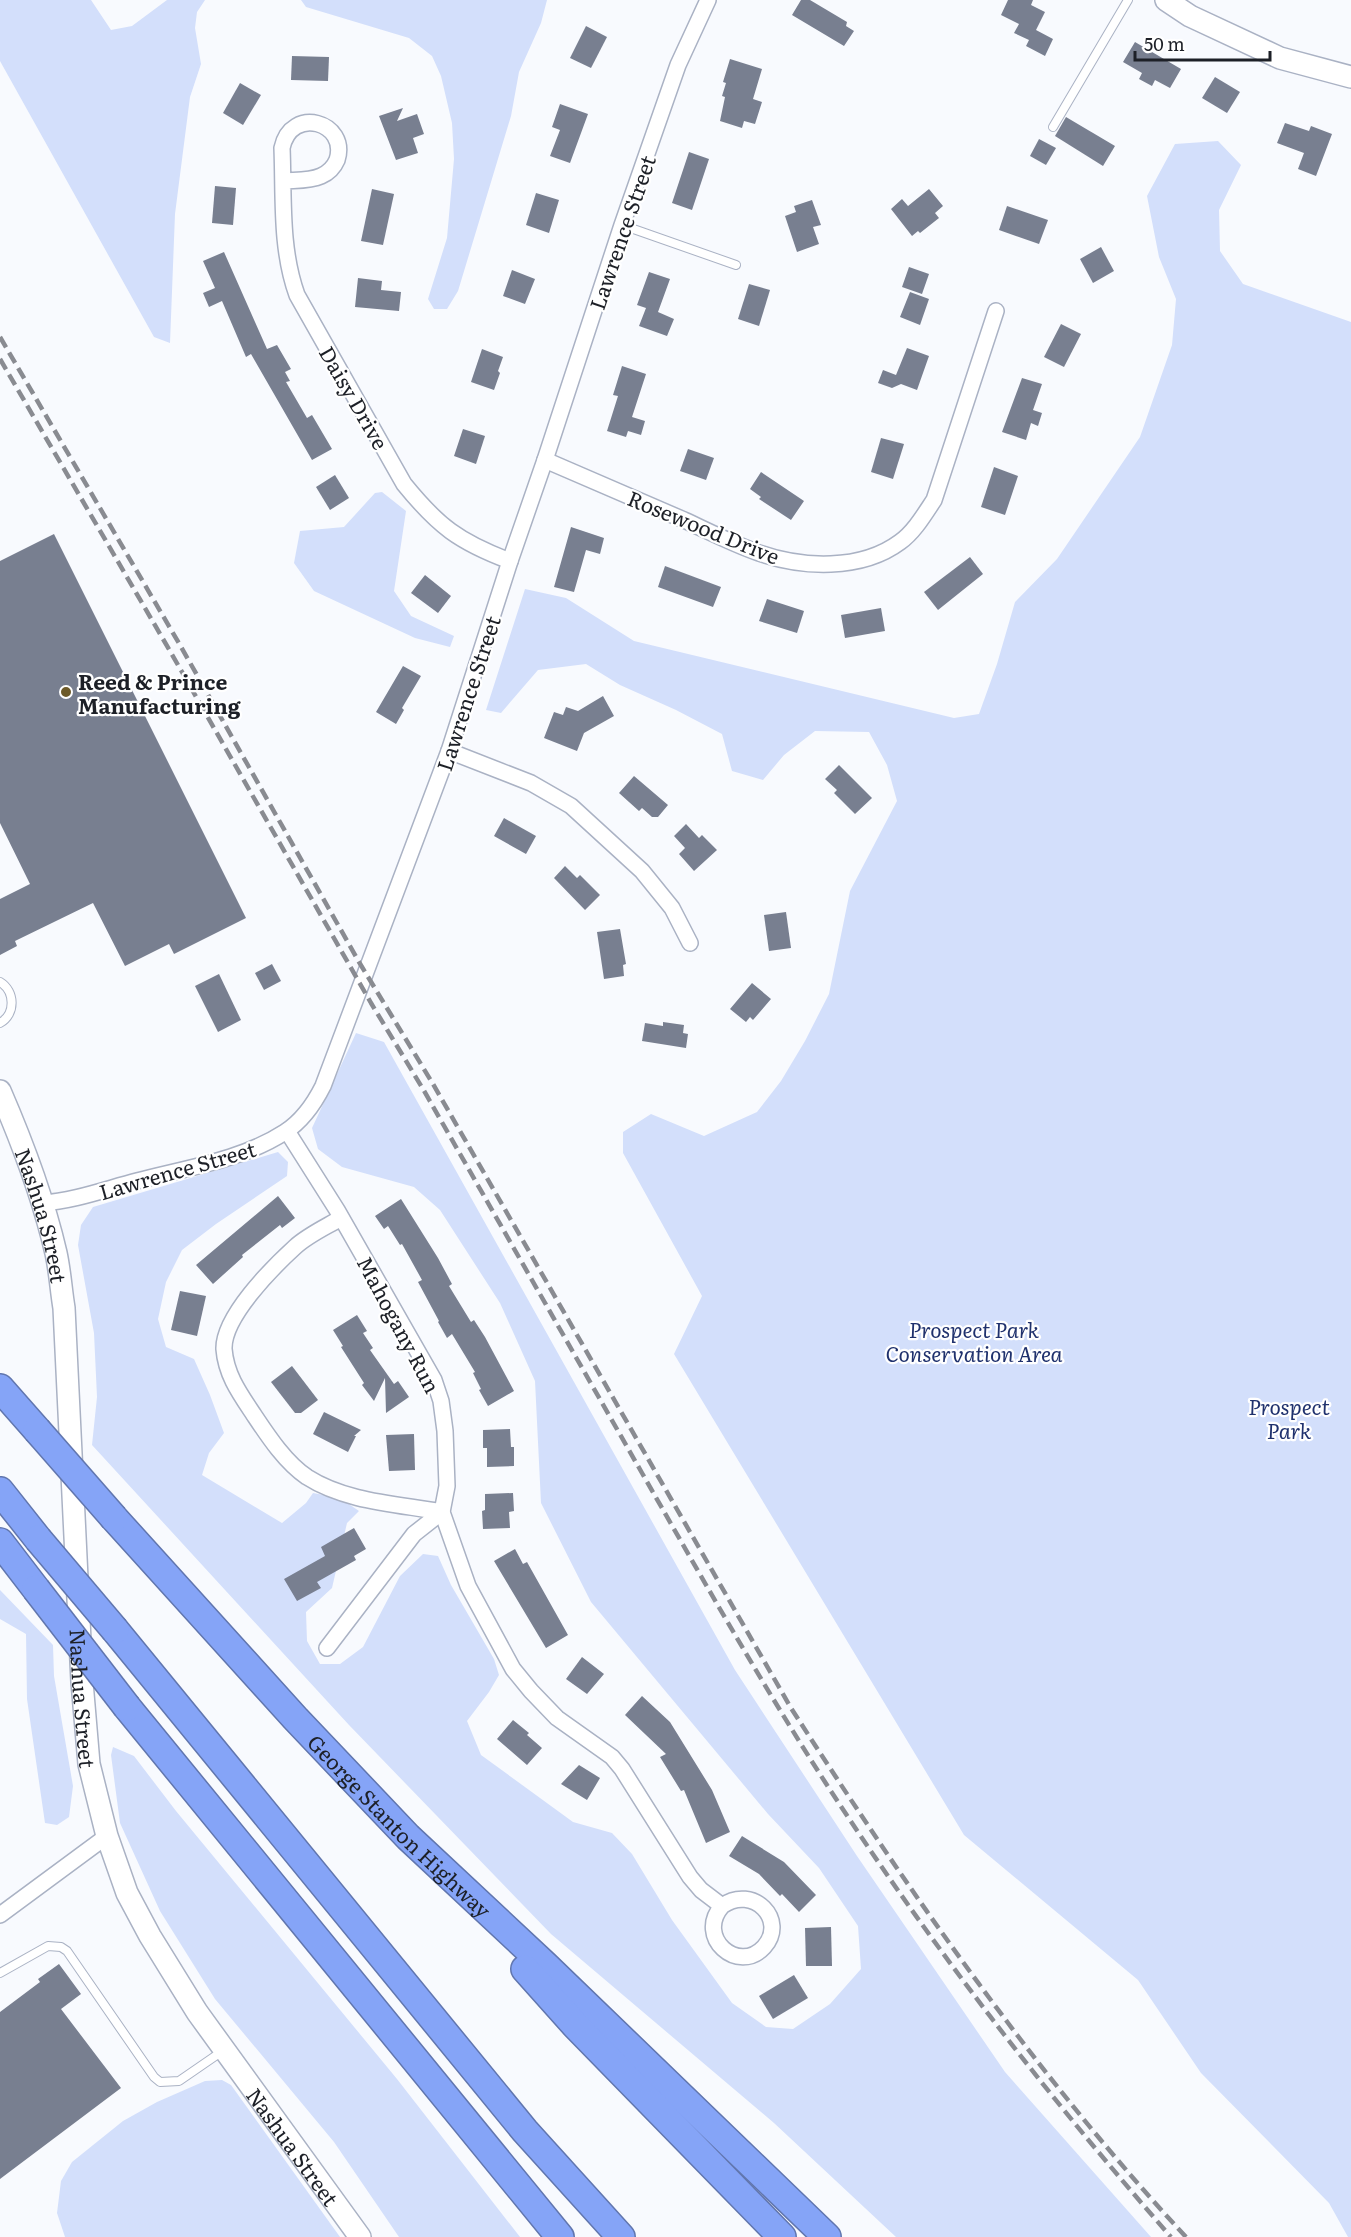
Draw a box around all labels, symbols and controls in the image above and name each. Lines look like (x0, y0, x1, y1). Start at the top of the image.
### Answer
scale bar (1135, 24, 1270, 62)
text: 50 m (1144, 30, 1185, 57)
street label: Lawrence Street (580, 150, 662, 314)
street label: Daisy Drive (313, 339, 397, 455)
street label: Rosewood Drive (623, 481, 785, 571)
street label: Lawrence Street (427, 611, 507, 775)
place label: Reed & Prince Manufacturing (78, 665, 241, 720)
marker: Reed & Prince Manufacturing (59, 685, 73, 699)
street label: Lawrence Street (95, 1132, 259, 1206)
street label: Nashua Street (9, 1143, 76, 1285)
street label: Mahogany Run (351, 1250, 449, 1398)
park label: Prospect Park Conservation Area (885, 1313, 1063, 1368)
park label: Prospect Park (1248, 1390, 1330, 1445)
street label: Nashua Street (64, 1628, 105, 1770)
street label: George Stanton Highway (302, 1726, 500, 1924)
street label: Nashua Street (241, 2080, 348, 2212)

